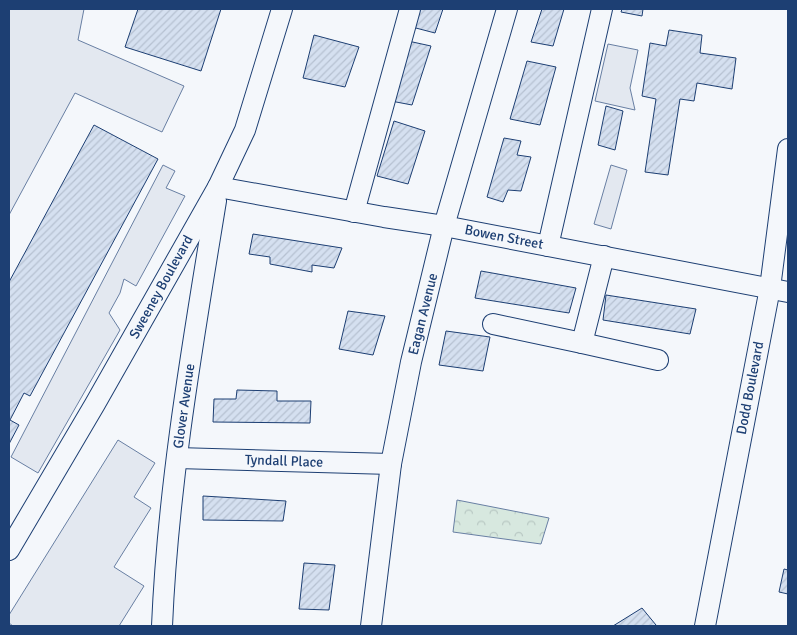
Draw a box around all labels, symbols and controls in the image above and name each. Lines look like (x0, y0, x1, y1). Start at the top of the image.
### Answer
street label: Bowen Street (463, 221, 545, 253)
street label: Sweeney Boulevard (126, 232, 196, 342)
street label: Eagan Avenue (405, 271, 441, 357)
street label: Dodd Boulevard (733, 340, 767, 436)
street label: Glover Avenue (170, 363, 198, 449)
street label: Tyndall Place (245, 451, 323, 471)

